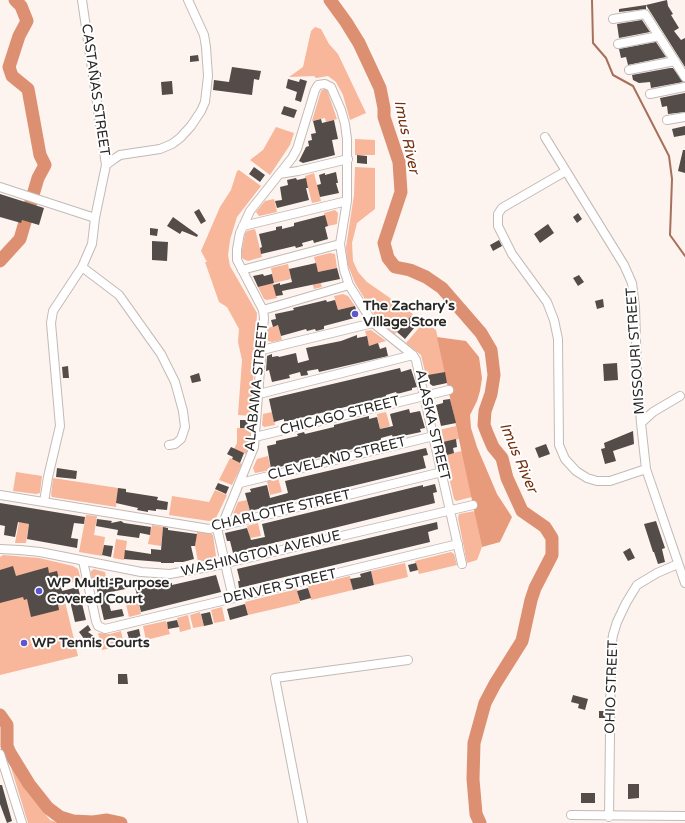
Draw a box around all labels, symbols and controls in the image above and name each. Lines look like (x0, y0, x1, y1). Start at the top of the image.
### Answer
street label: CASTAÑAS STREET (77, 23, 113, 157)
water label: Imus River (389, 99, 423, 175)
street label: MISSOURI STREET (623, 287, 649, 415)
place label: The Zachary's Village Store (363, 298, 455, 330)
marker: The Zachary's Village Store (350, 309, 360, 319)
street label: ALABAMA STREET (242, 322, 272, 452)
street label: ALASKA STREET (411, 368, 453, 482)
street label: CHICAGO STREET (278, 393, 402, 439)
water label: Imus River (495, 420, 541, 496)
street label: CLEVELAND STREET (266, 434, 408, 484)
street label: CHARLOTTE STREET (210, 487, 352, 535)
street label: WASHINGTON AVENUE (180, 527, 342, 581)
street label: DENVER STREET (222, 566, 338, 608)
place label: WP Multi-Purpose Covered Court (47, 575, 169, 608)
marker: WP Multi-Purpose Covered Court (34, 586, 44, 596)
place label: WP Tennis Courts (32, 635, 150, 651)
marker: WP Tennis Courts (19, 638, 29, 648)
street label: OHIO STREET (602, 640, 622, 734)

